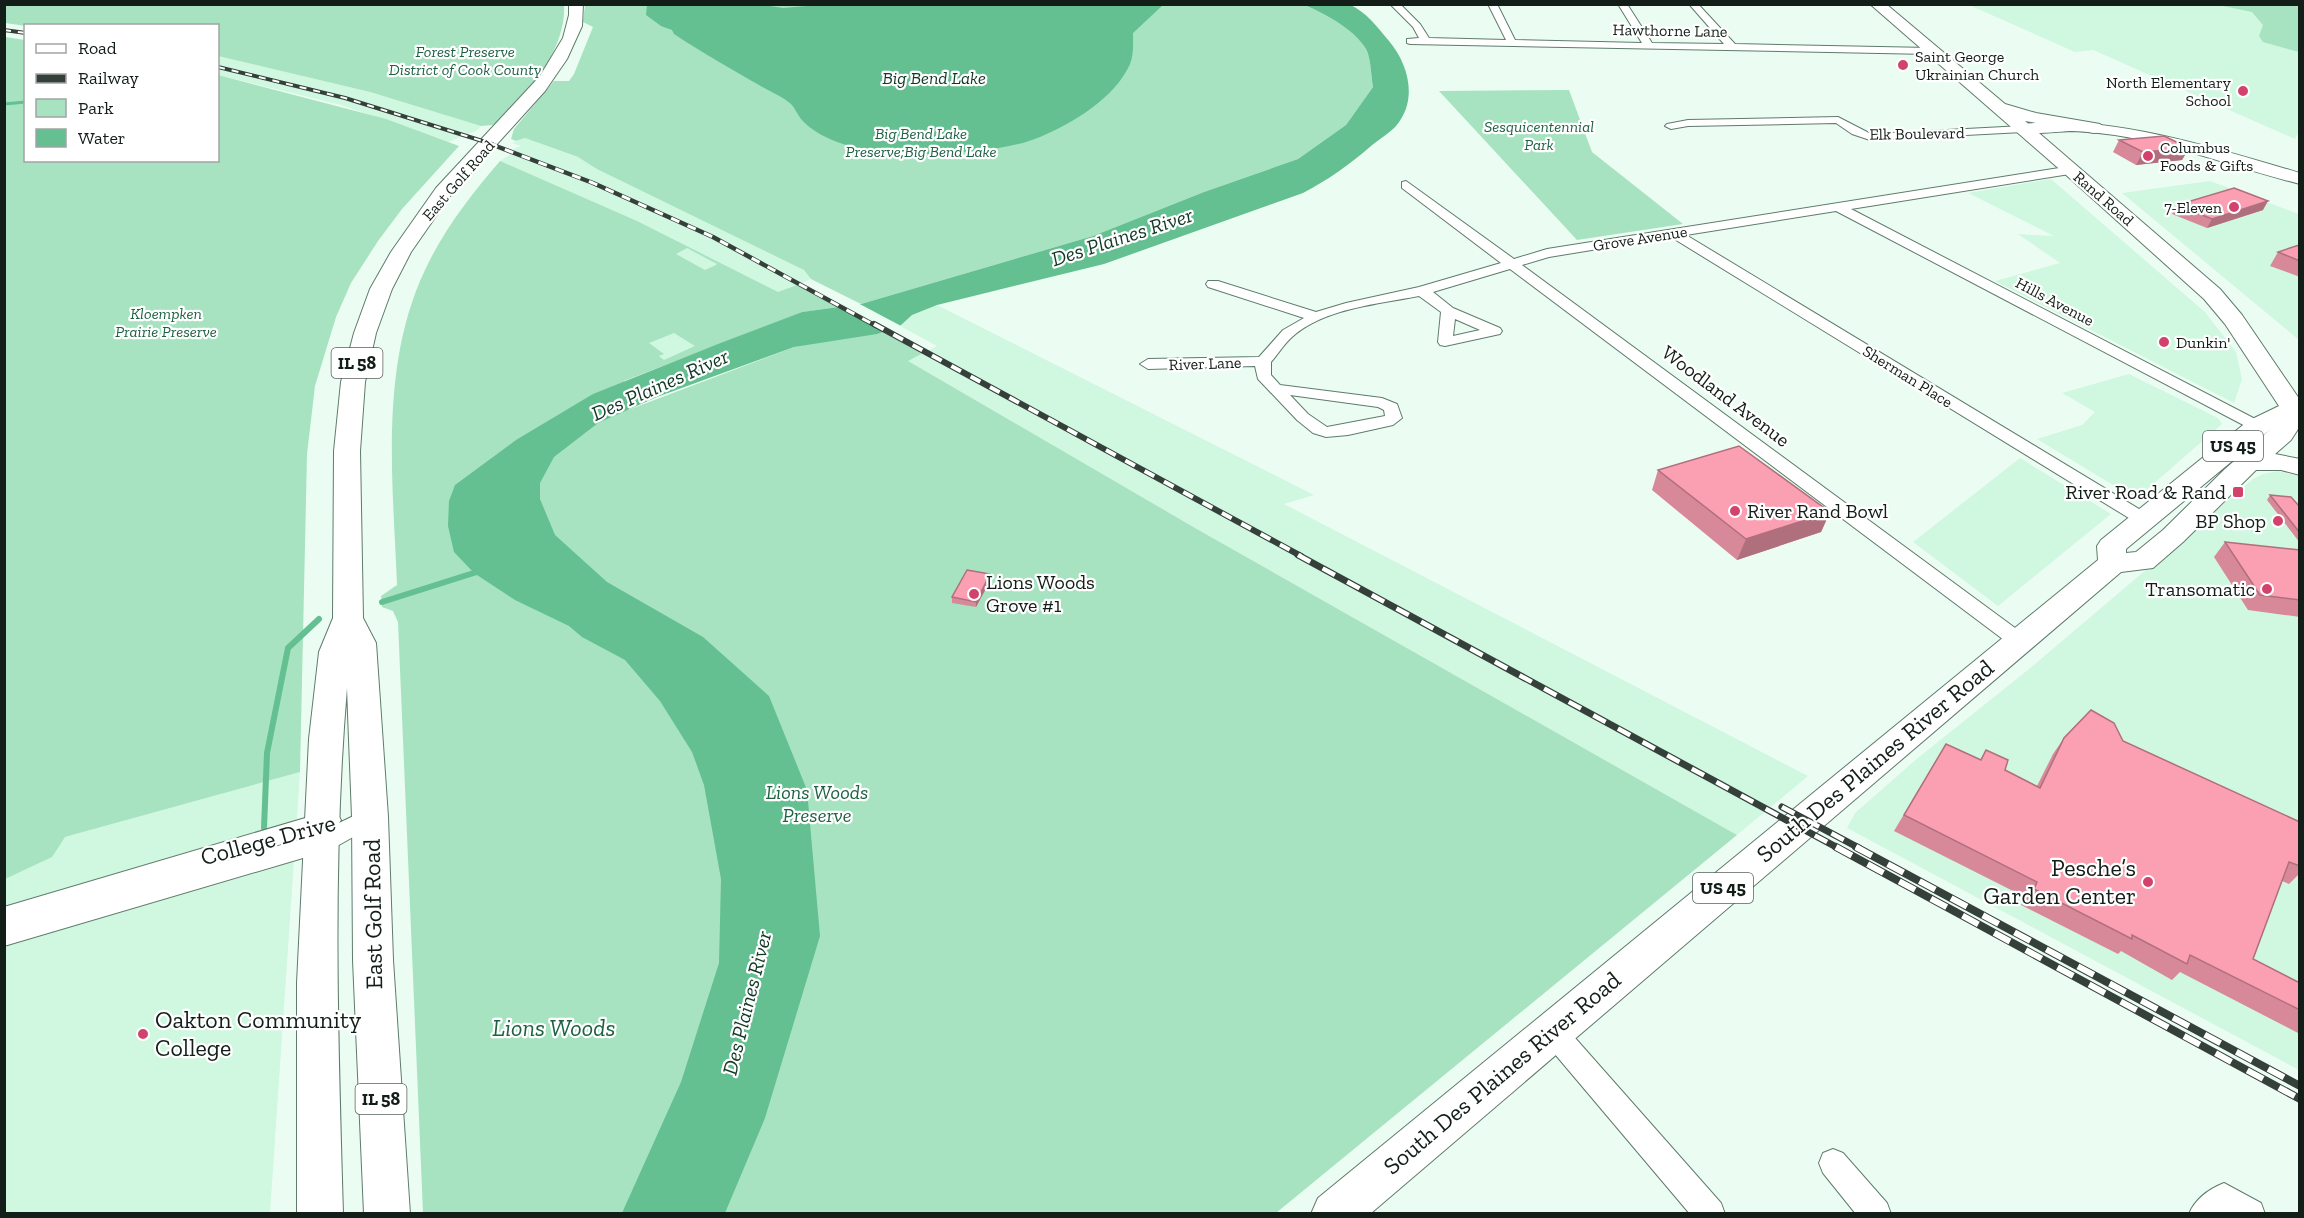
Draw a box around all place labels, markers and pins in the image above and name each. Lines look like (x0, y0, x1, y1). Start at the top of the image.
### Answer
place label: Saint George Ukrainian Church (1915, 47, 2039, 84)
marker: Saint George Ukrainian Church (1896, 58, 1910, 72)
place label: North Elementary School (2106, 73, 2232, 110)
marker: North Elementary School (2236, 84, 2250, 98)
place label: Columbus Foods & Gifts (2160, 138, 2253, 175)
marker: Columbus Foods & Gifts (2141, 149, 2155, 163)
place label: 7-Eleven (2164, 198, 2223, 217)
marker: 7-Eleven (2227, 200, 2241, 214)
place label: Dunkin' (2176, 333, 2230, 352)
marker: Dunkin' (2157, 335, 2171, 349)
place label: River Road & Rand (2065, 480, 2226, 504)
marker: River Road & Rand (2231, 485, 2245, 499)
place label: River Rand Bowl (1747, 499, 1888, 523)
marker: River Rand Bowl (1728, 504, 1742, 518)
place label: BP Shop (2195, 509, 2266, 533)
marker: BP Shop (2271, 514, 2285, 528)
place label: Lions Woods Grove #1 (986, 570, 1095, 617)
place label: Transomatic (2145, 577, 2255, 601)
marker: Transomatic (2260, 582, 2274, 596)
marker: Lions Woods Grove #1 (967, 587, 981, 601)
place label: Pesche’s Garden Center (1983, 853, 2136, 910)
marker: Pesche’s Garden Center (2141, 875, 2155, 889)
place label: Oakton Community College (155, 1005, 362, 1062)
marker: Oakton Community College (136, 1027, 150, 1041)

